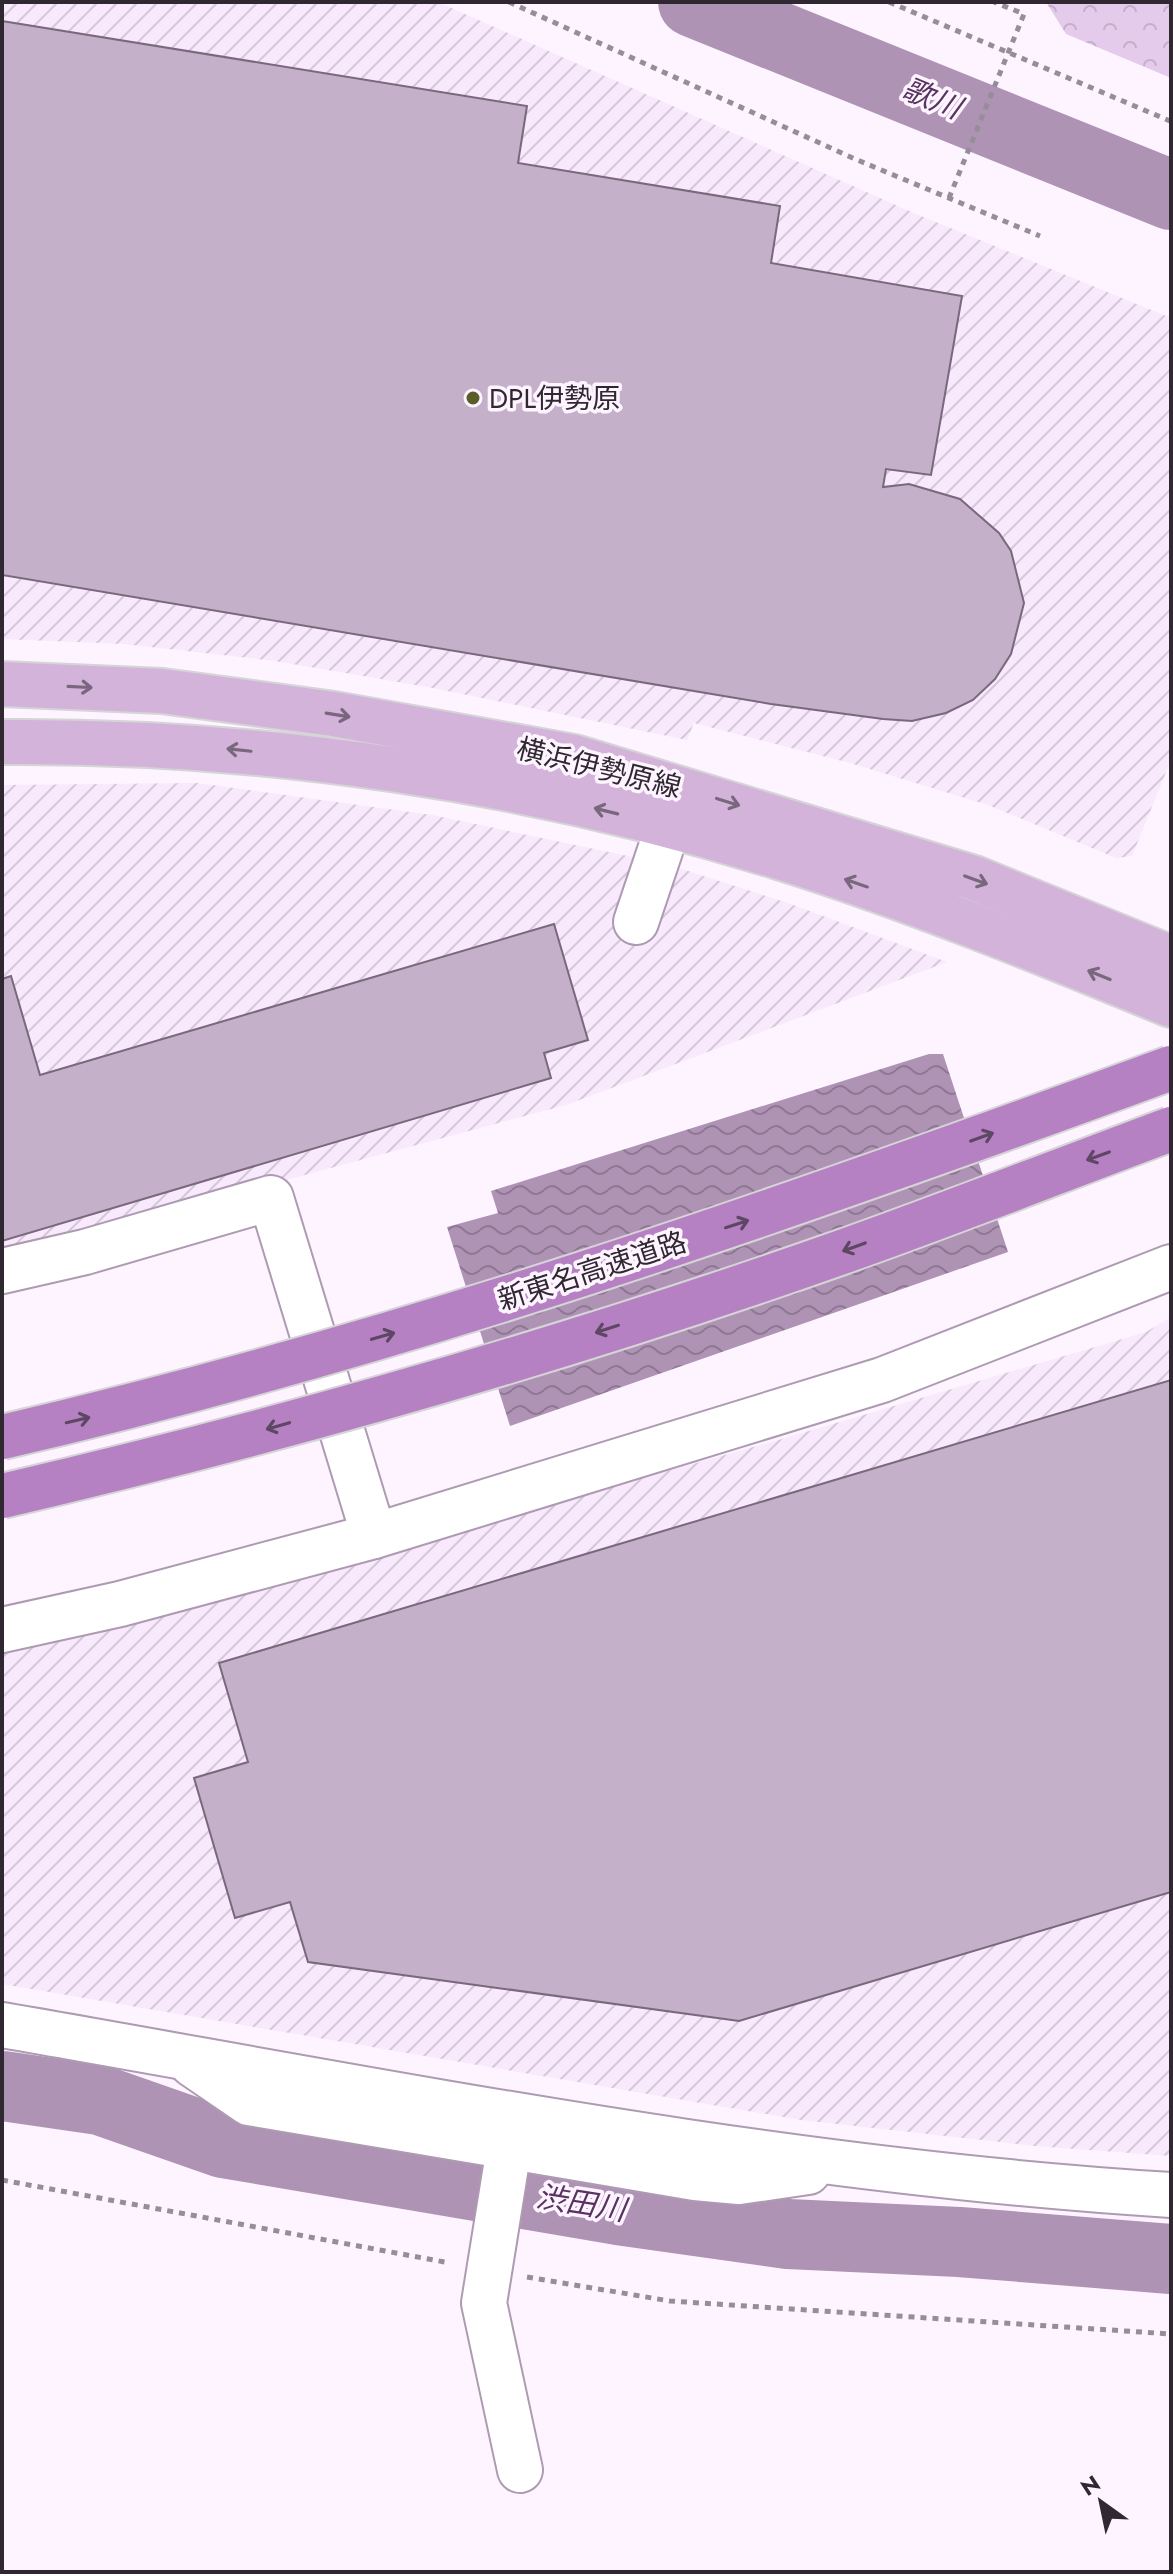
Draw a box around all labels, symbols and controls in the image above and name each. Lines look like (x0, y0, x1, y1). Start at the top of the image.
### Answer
water label: 歌川 (896, 67, 971, 130)
place label: DPL伊勢原 (489, 378, 620, 419)
marker: DPL伊勢原 (464, 389, 482, 407)
one-way arrow (66, 680, 93, 695)
one-way arrow (325, 708, 350, 723)
street label: 横浜伊勢原線 (513, 728, 685, 808)
one-way arrow (226, 743, 253, 758)
one-way arrow (715, 795, 741, 810)
one-way arrow (594, 803, 619, 818)
one-way arrow (844, 874, 869, 889)
one-way arrow (963, 874, 988, 888)
one-way arrow (1087, 967, 1112, 981)
one-way arrow (970, 1129, 994, 1143)
one-way arrow (1086, 1150, 1111, 1164)
one-way arrow (724, 1216, 750, 1231)
street label: 新東名高速道路 (492, 1221, 692, 1321)
one-way arrow (842, 1241, 867, 1255)
one-way arrow (595, 1322, 620, 1337)
one-way arrow (369, 1327, 395, 1342)
one-way arrow (65, 1412, 90, 1427)
one-way arrow (265, 1419, 291, 1434)
water label: 渋田川 (533, 2175, 632, 2232)
north arrow (1061, 2462, 1141, 2542)
text: N (1074, 2467, 1106, 2503)

